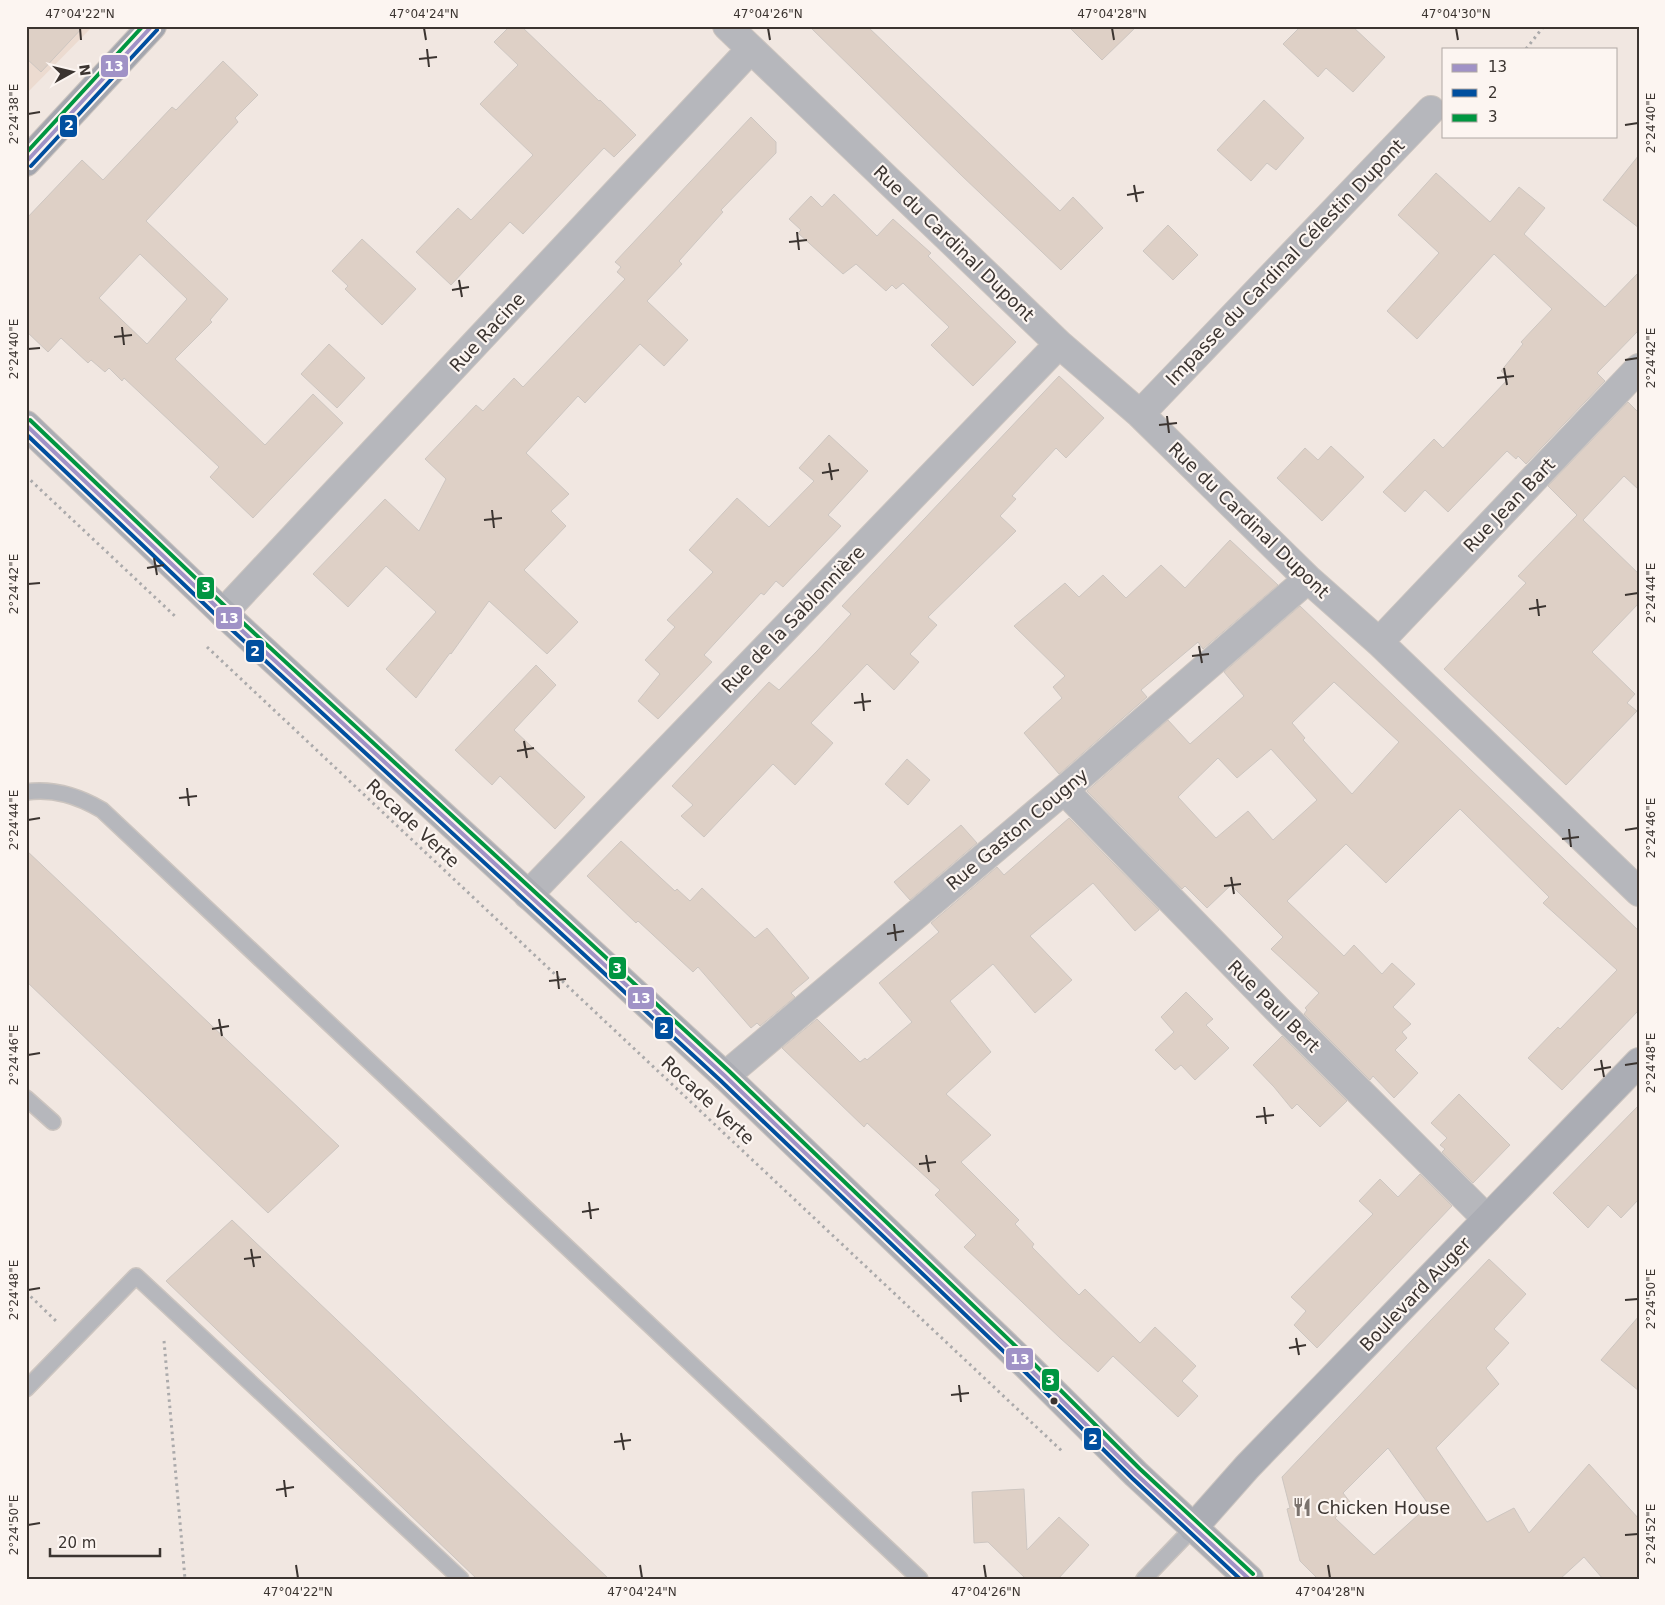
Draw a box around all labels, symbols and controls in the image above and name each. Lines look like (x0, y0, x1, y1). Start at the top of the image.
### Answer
text: 47°04'22"N (45, 7, 115, 21)
text: 47°04'24"N (389, 7, 459, 21)
text: 47°04'26"N (733, 7, 803, 21)
text: 47°04'28"N (1077, 7, 1147, 21)
text: 47°04'30"N (1421, 7, 1491, 21)
north arrow (48, 48, 98, 98)
legend (1442, 48, 1618, 138)
line badge: 13 (100, 54, 129, 78)
text: 13 (104, 58, 124, 74)
text: 13 (1488, 58, 1507, 76)
text: N (76, 63, 94, 77)
text: 2°24'38"E (7, 84, 21, 144)
text: 2 (1488, 84, 1498, 102)
text: 2°24'40"E (1644, 93, 1658, 153)
text: 3 (1488, 108, 1498, 126)
line badge: 2 (59, 114, 78, 138)
text: 2 (64, 117, 74, 133)
street label: Impasse du Cardinal Célestin Dupont (1161, 135, 1409, 389)
street label: Rue du Cardinal Dupont (869, 161, 1039, 325)
street label: Rue Racine (445, 288, 529, 376)
text: 2°24'40"E (7, 319, 21, 379)
text: 2°24'42"E (1644, 328, 1658, 388)
street label: Rue du Cardinal Dupont (1164, 438, 1334, 602)
street label: Rue Jean Bart (1459, 454, 1559, 556)
street label: Rue de la Sablonnière (717, 541, 869, 697)
text: 2°24'42"E (7, 554, 21, 614)
text: 2°24'44"E (1644, 563, 1658, 623)
line badge: 3 (196, 576, 215, 600)
text: 3 (201, 579, 211, 595)
line badge: 13 (215, 606, 243, 630)
text: 13 (219, 610, 239, 626)
line badge: 2 (245, 639, 265, 663)
text: 2 (250, 643, 260, 659)
street label: Rue Gaston Cougny (942, 764, 1092, 894)
street label: Rocade Verte (362, 775, 464, 871)
text: 2°24'44"E (7, 790, 21, 850)
text: 2°24'46"E (1644, 798, 1658, 858)
line badge: 3 (608, 956, 627, 980)
street label: Rue Paul Bert (1224, 956, 1324, 1056)
text: 3 (612, 960, 622, 976)
line badge: 13 (627, 986, 655, 1010)
text: 13 (631, 990, 651, 1006)
line badge: 2 (654, 1016, 674, 1040)
text: 2 (659, 1020, 669, 1036)
text: 2°24'46"E (7, 1025, 21, 1085)
text: 2°24'48"E (1644, 1033, 1658, 1093)
street label: Rocade Verte (657, 1052, 759, 1148)
street label: Boulevard Auger (1355, 1232, 1475, 1355)
text: 2°24'48"E (7, 1260, 21, 1320)
text: 2°24'50"E (1644, 1269, 1658, 1329)
line badge: 13 (1005, 1347, 1034, 1371)
text: 13 (1010, 1351, 1030, 1367)
line badge: 3 (1041, 1368, 1060, 1392)
text: 3 (1045, 1372, 1055, 1388)
unlabelled marker (1049, 1396, 1059, 1406)
line badge: 2 (1083, 1427, 1102, 1451)
text: 2 (1088, 1431, 1098, 1447)
text: 2°24'50"E (7, 1495, 21, 1555)
restaurant icon: Chicken House (1291, 1496, 1313, 1518)
place label: Chicken House (1317, 1497, 1450, 1518)
text: 2°24'52"E (1644, 1504, 1658, 1564)
scale bar (50, 1525, 160, 1557)
text: 20 m (58, 1534, 96, 1552)
text: 47°04'22"N (263, 1585, 333, 1599)
text: 47°04'24"N (607, 1585, 677, 1599)
text: 47°04'26"N (951, 1585, 1021, 1599)
text: 47°04'28"N (1295, 1585, 1365, 1599)

